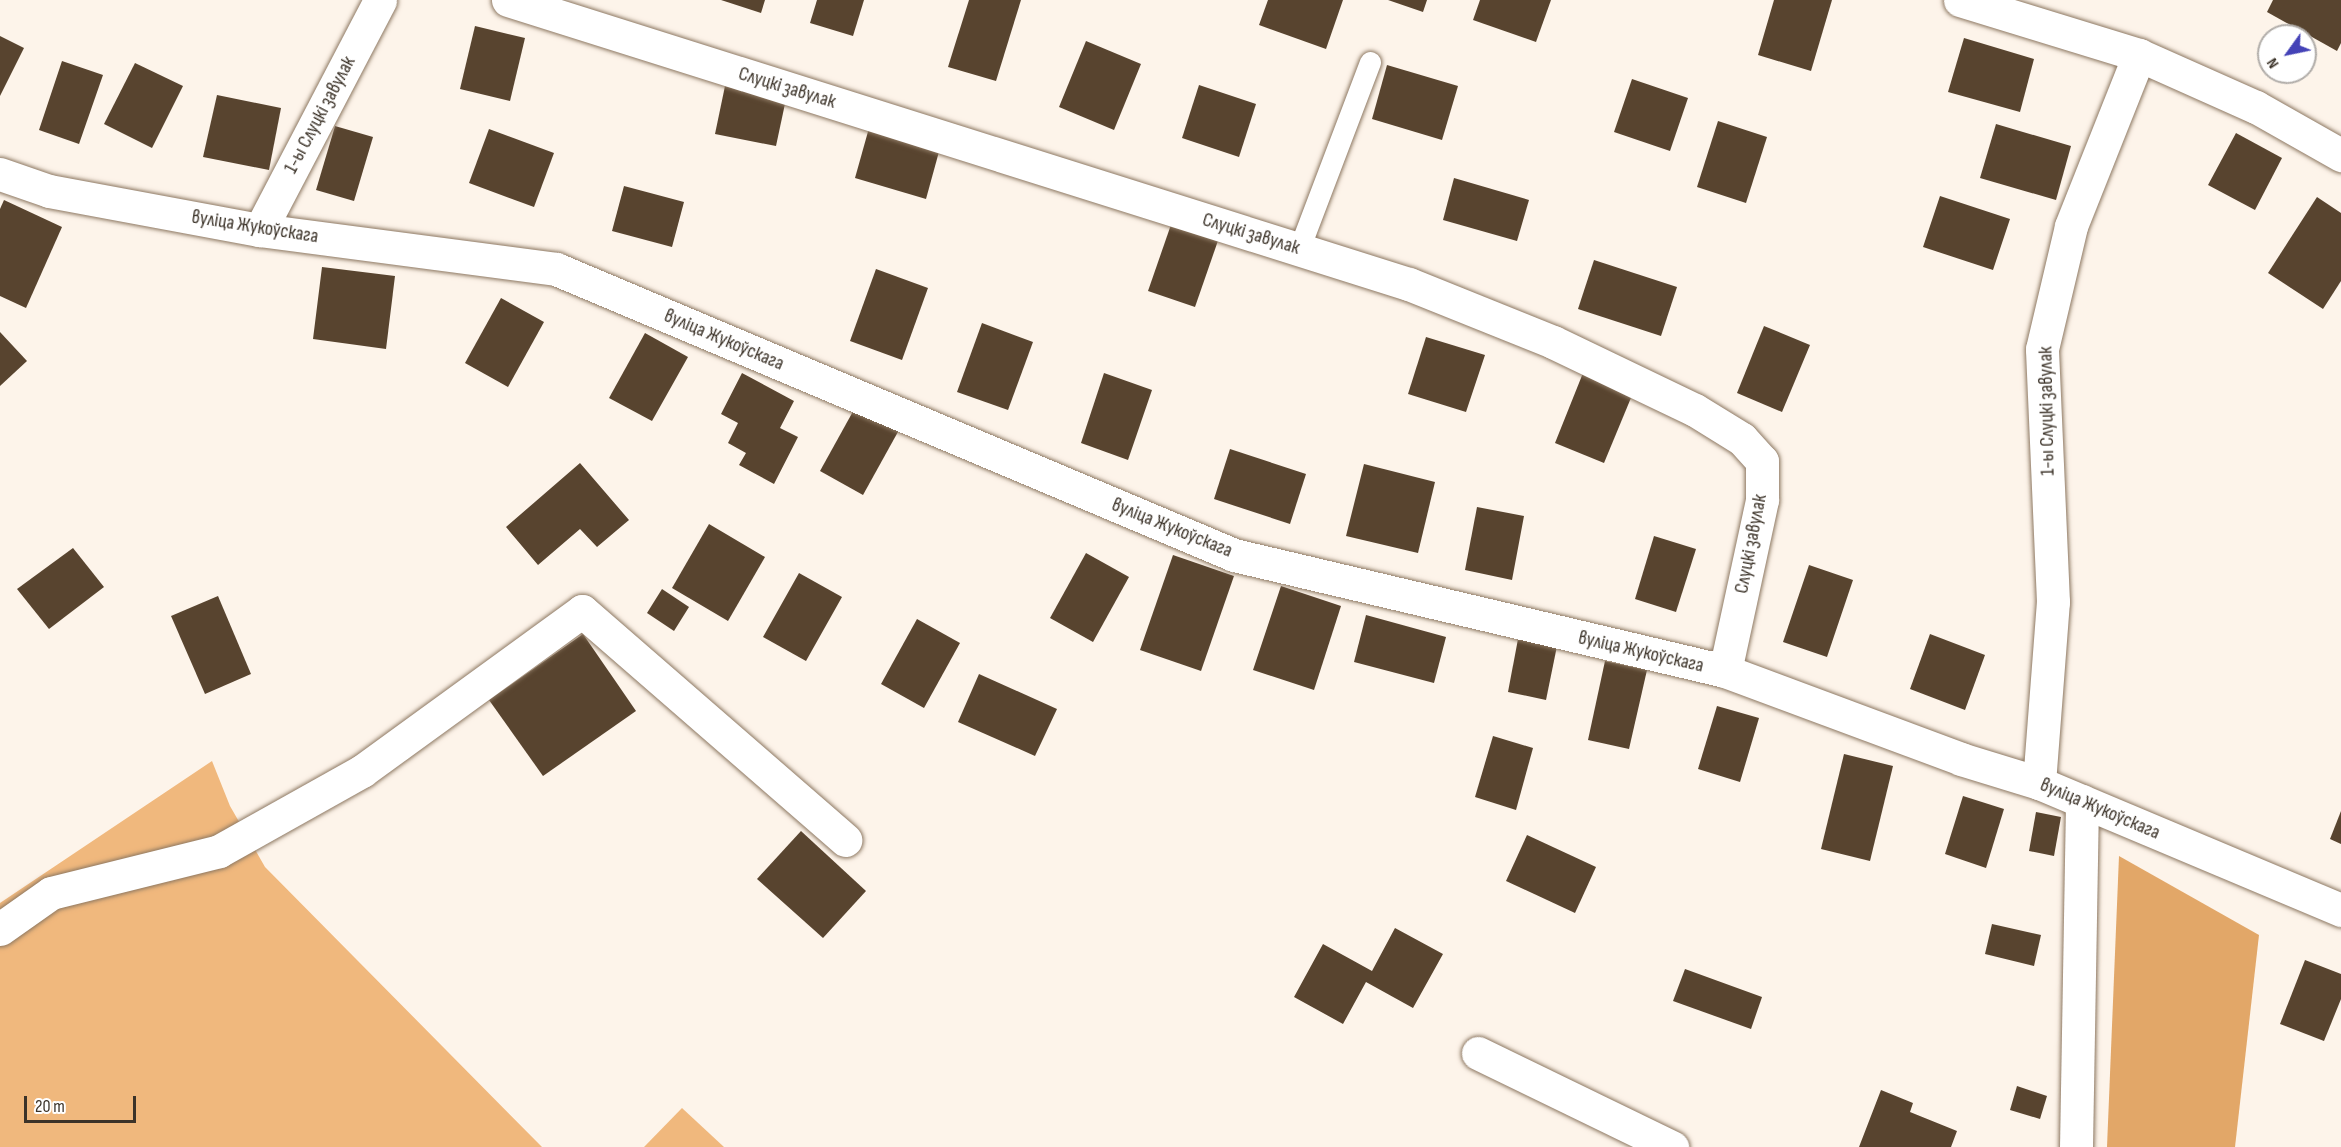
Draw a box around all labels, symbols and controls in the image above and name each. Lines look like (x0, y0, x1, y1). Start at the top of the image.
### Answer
north arrow (2257, 24, 2317, 84)
street label: 1-ы Слуцкі завулак (279, 52, 361, 178)
text: N (2263, 54, 2283, 72)
street label: Слуцкі завулак (735, 62, 839, 114)
street label: вуліца Жукоўскага (190, 205, 320, 249)
street label: Слуцкі завулак (1199, 208, 1303, 260)
street label: вуліца Жукоўскага (660, 304, 788, 376)
street label: 1-ы Слуцкі завулак (2034, 346, 2060, 476)
street label: Слуцкі завулак (1730, 492, 1772, 596)
street label: вуліца Жукоўскага (1108, 493, 1236, 563)
street label: вуліца Жукоўскага (1576, 626, 1706, 678)
street label: вуліца Жукоўскага (2036, 773, 2164, 845)
scale bar (27, 1084, 140, 1122)
text: 20 m (35, 1096, 65, 1117)

